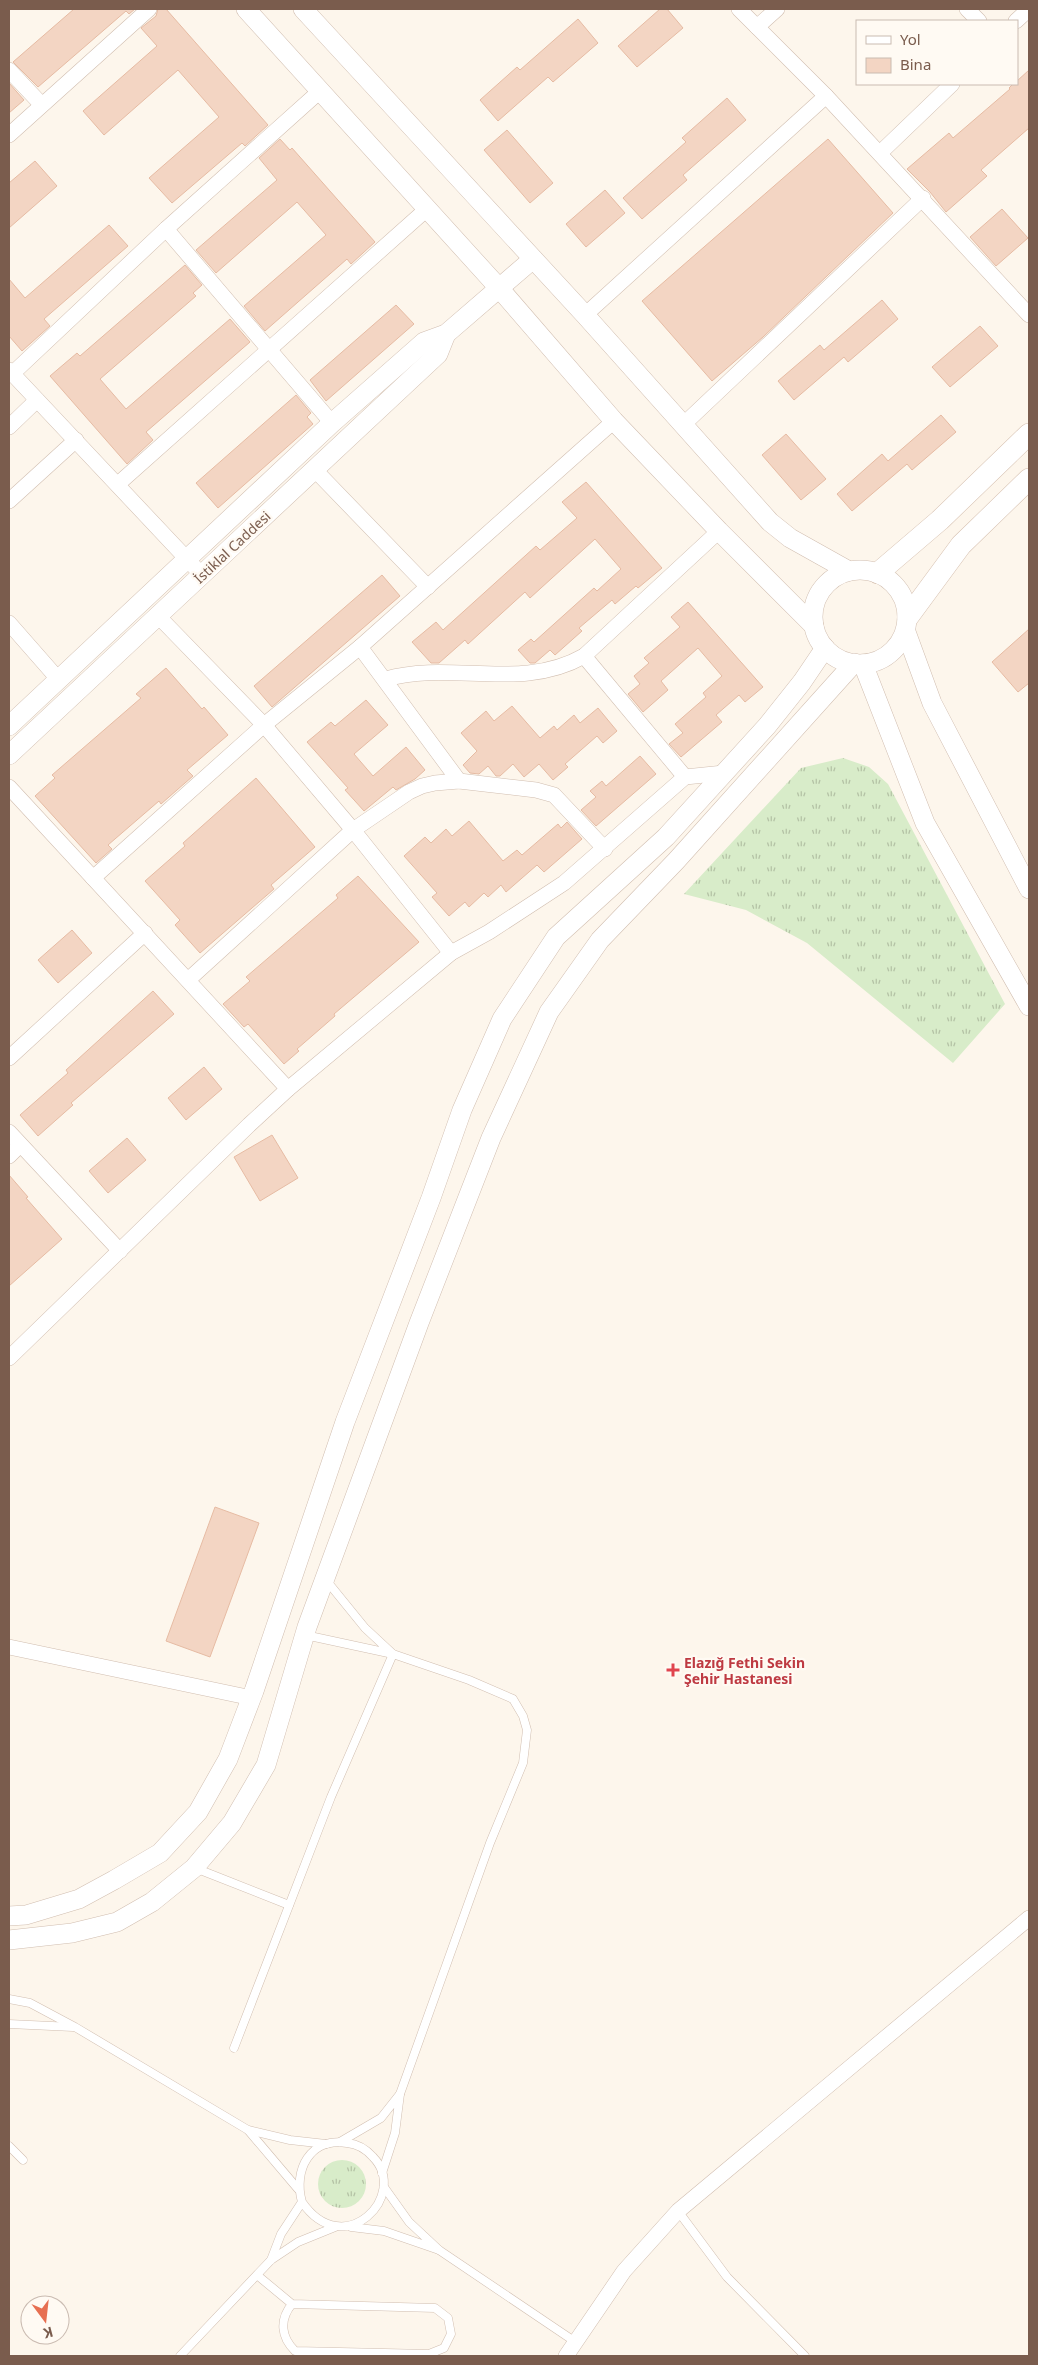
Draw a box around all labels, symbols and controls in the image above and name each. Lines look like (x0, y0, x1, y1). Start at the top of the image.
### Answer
legend (856, 20, 1018, 85)
text: Yol (900, 29, 921, 49)
text: Bina (900, 54, 931, 74)
street label: İstiklal Caddesi (190, 506, 274, 588)
place label: Elazığ Fethi Sekin Şehir Hastanesi (684, 1653, 805, 1688)
marker: Elazığ Fethi Sekin Şehir Hastanesi (666, 1663, 680, 1677)
north arrow (20, 2295, 70, 2345)
text: K (41, 2323, 55, 2344)

